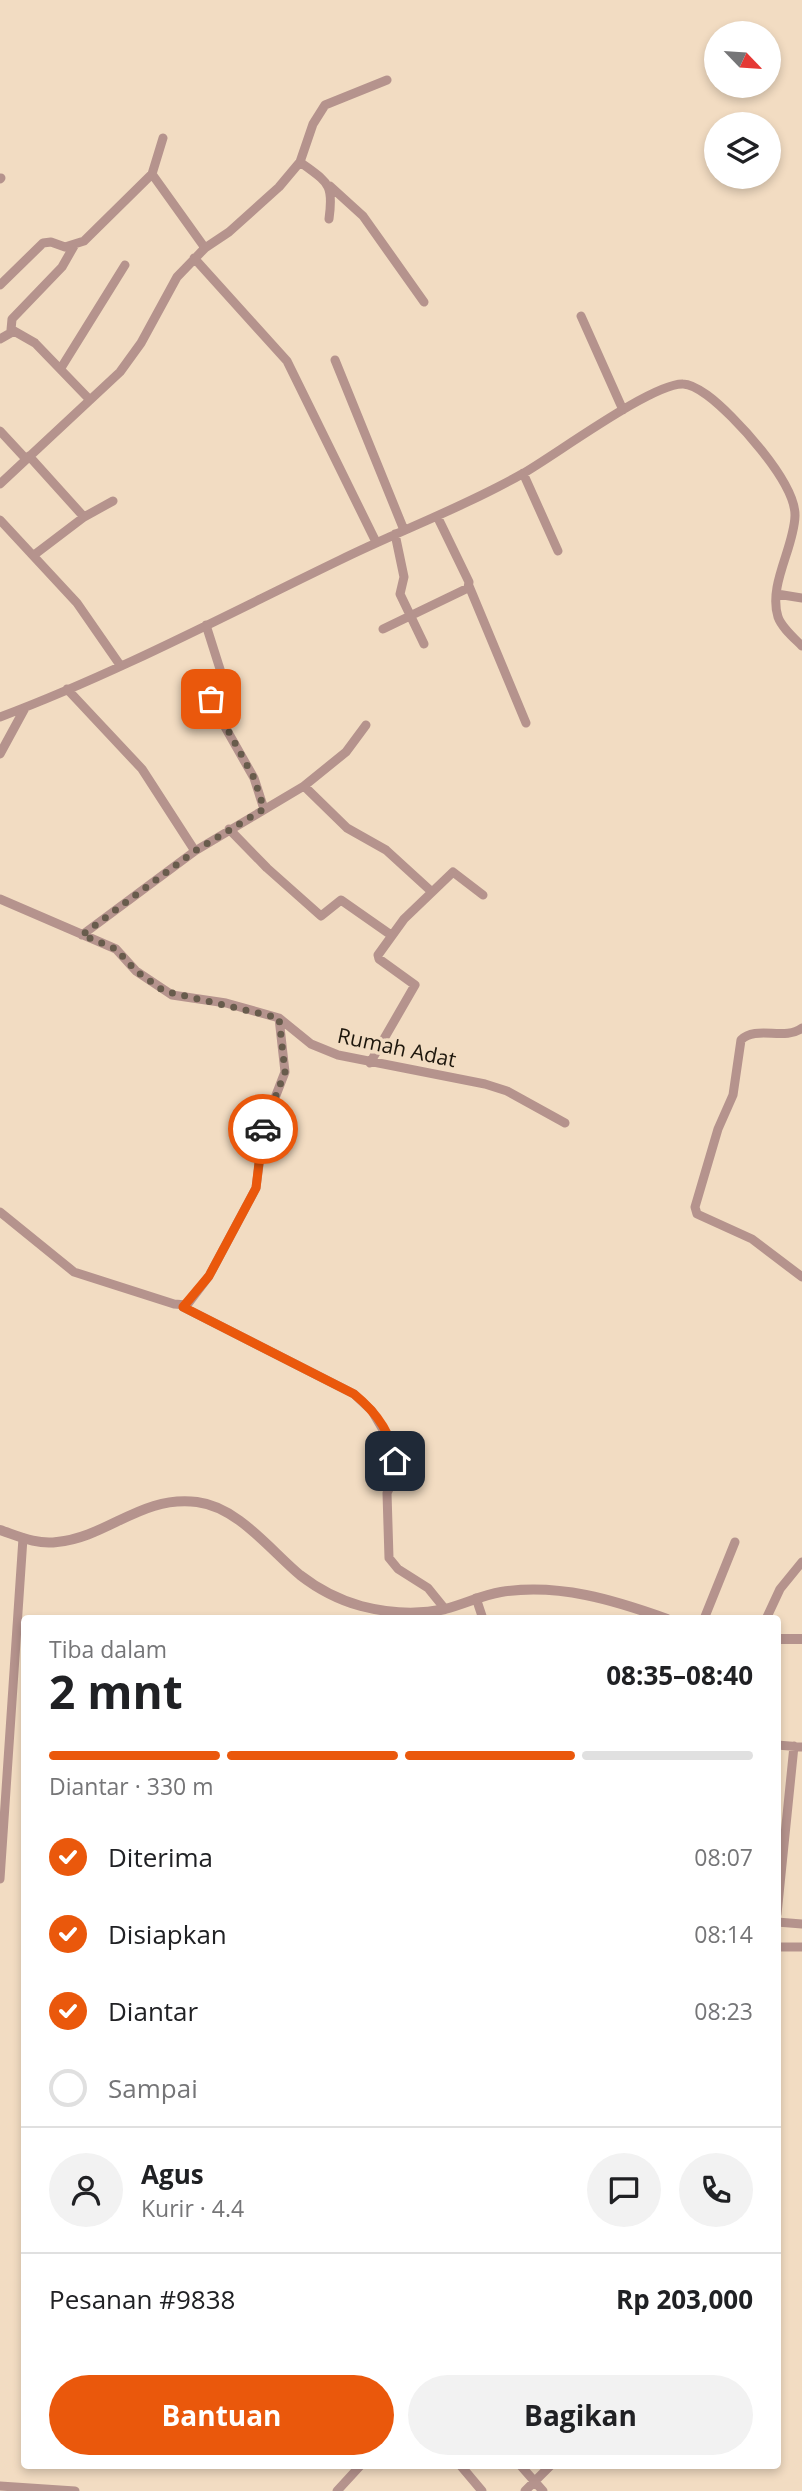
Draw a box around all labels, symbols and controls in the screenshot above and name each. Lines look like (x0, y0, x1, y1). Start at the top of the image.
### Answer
north arrow (704, 21, 780, 98)
map controls (704, 21, 781, 189)
button: layers (704, 112, 781, 189)
pin (181, 669, 241, 729)
icon: bag (192, 680, 230, 718)
street label: Rumah Adat (335, 1021, 459, 1073)
courier (228, 1094, 298, 1164)
icon: car (244, 1110, 282, 1148)
pin (365, 1431, 425, 1491)
icon: home (376, 1442, 414, 1480)
text: Tiba dalam (49, 1633, 167, 1665)
text: 08:35–08:40 (606, 1657, 753, 1693)
text: 2 mnt (49, 1660, 183, 1722)
text: Diantar · 330 m (49, 1770, 213, 1802)
icon: check (49, 1838, 87, 1876)
text: Diterima (108, 1839, 213, 1875)
text: 08:07 (694, 1841, 753, 1873)
icon: check (49, 1915, 87, 1953)
text: Disiapkan (108, 1916, 227, 1952)
text: 08:14 (694, 1918, 753, 1950)
icon: check (49, 1992, 87, 2030)
text: Diantar (108, 1993, 198, 2029)
text: 08:23 (694, 1995, 753, 2027)
text: Sampai (108, 2070, 198, 2106)
button: person (49, 2153, 123, 2227)
button: chat (587, 2153, 661, 2227)
button: phone (679, 2153, 753, 2227)
text: Agus (141, 2156, 204, 2192)
text: Kurir · 4.4 (141, 2192, 244, 2224)
text: Pesanan #9838 (49, 2281, 235, 2317)
text: Rp 203,000 (616, 2281, 753, 2317)
button: Bantuan (49, 2375, 394, 2455)
button: Bagikan (408, 2375, 753, 2455)

